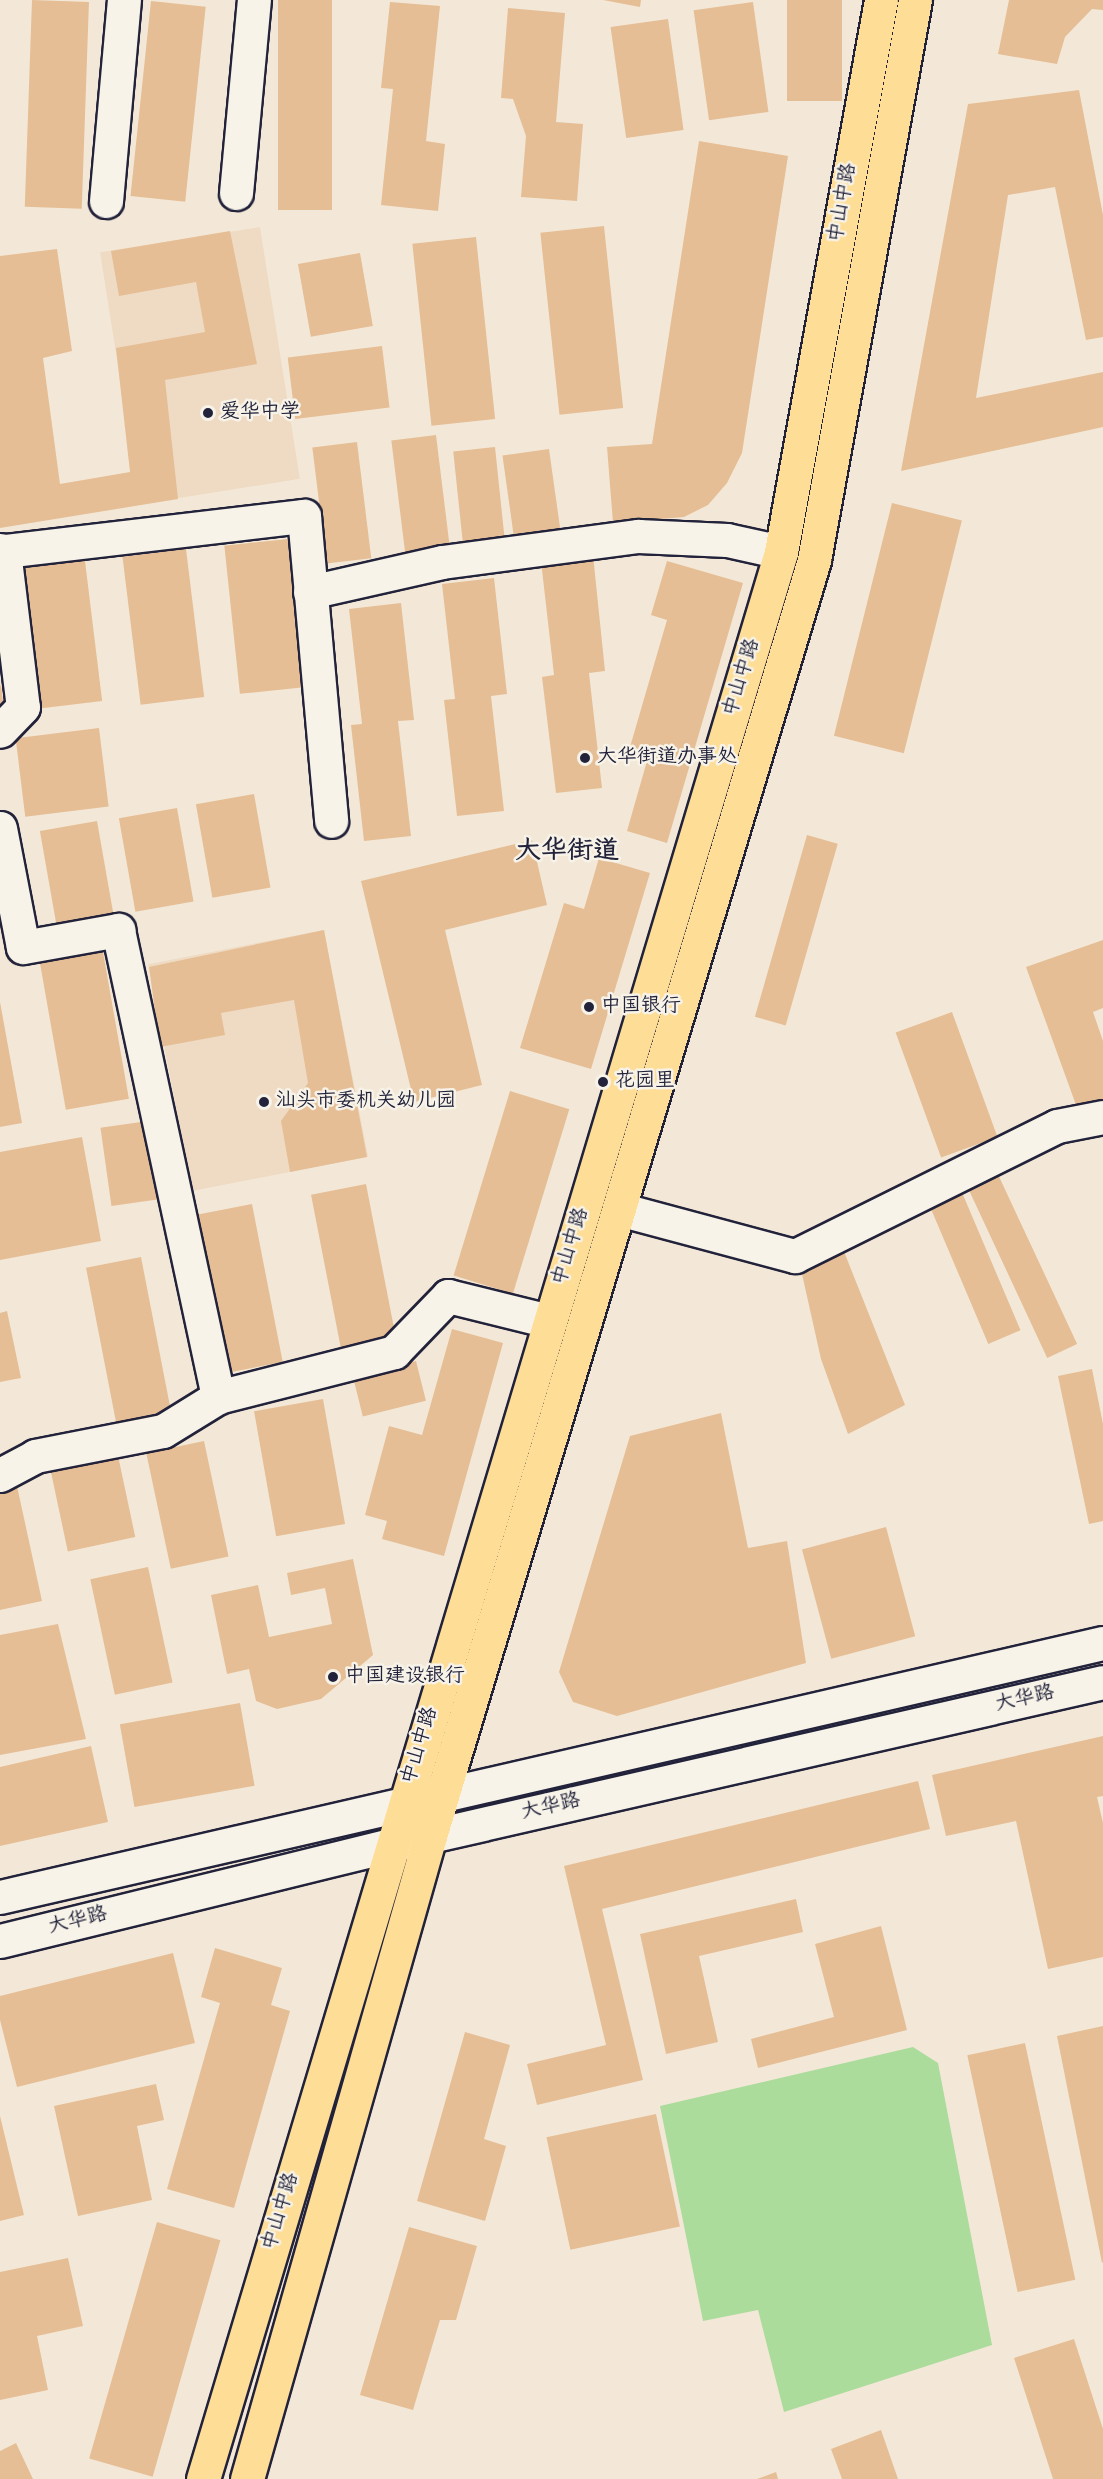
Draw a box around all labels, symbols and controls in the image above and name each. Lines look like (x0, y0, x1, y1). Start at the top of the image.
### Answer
street label: 中山中路 (825, 162, 863, 244)
place label: 爱华中学 (220, 401, 300, 425)
marker: 爱华中学 (201, 406, 215, 420)
street label: 中山中路 (720, 636, 766, 720)
place label: 大华街道办事处 (597, 746, 737, 770)
marker: 大华街道办事处 (578, 751, 592, 765)
district label: 大华街道 (515, 838, 619, 870)
place label: 中国银行 (601, 995, 681, 1019)
marker: 中国银行 (582, 1000, 596, 1014)
place label: 花园里 (615, 1070, 675, 1094)
marker: 花园里 (596, 1075, 610, 1089)
place label: 汕头市委机关幼儿园 (276, 1090, 456, 1114)
marker: 汕头市委机关幼儿园 (257, 1095, 271, 1109)
street label: 中山中路 (549, 1205, 595, 1289)
place label: 中国建设银行 (345, 1665, 465, 1689)
marker: 中国建设银行 (326, 1670, 340, 1684)
street label: 大华路 (993, 1682, 1057, 1718)
street label: 中山中路 (398, 1704, 444, 1788)
street label: 大华路 (519, 1790, 583, 1826)
street label: 大华路 (46, 1903, 110, 1941)
street label: 中山中路 (259, 2170, 305, 2254)

